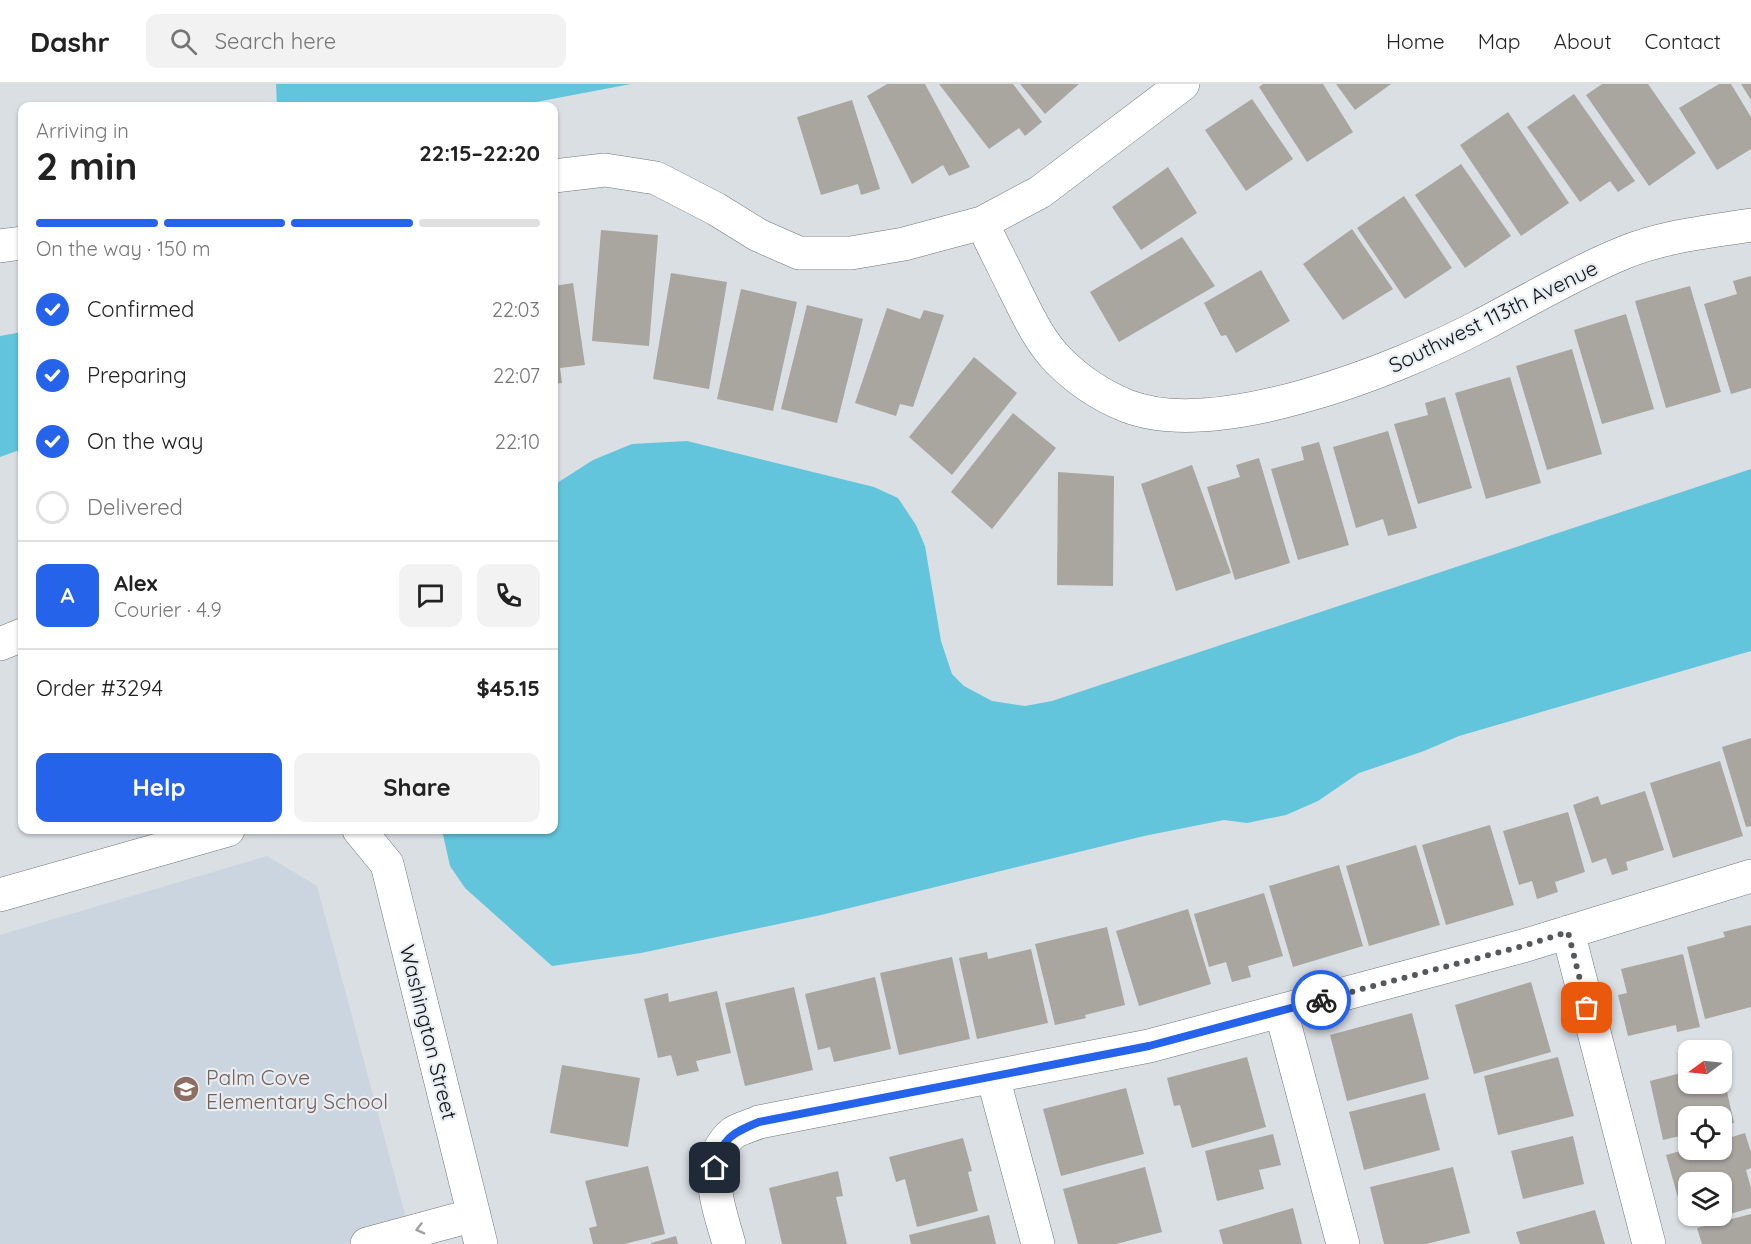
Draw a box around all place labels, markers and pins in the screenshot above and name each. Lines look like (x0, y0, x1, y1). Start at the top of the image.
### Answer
pin (1561, 982, 1612, 1033)
place label: Palm Cove Elementary School (206, 1064, 388, 1114)
school or university icon: Palm Cove Elementary School (171, 1074, 201, 1104)
pin (689, 1142, 740, 1193)

